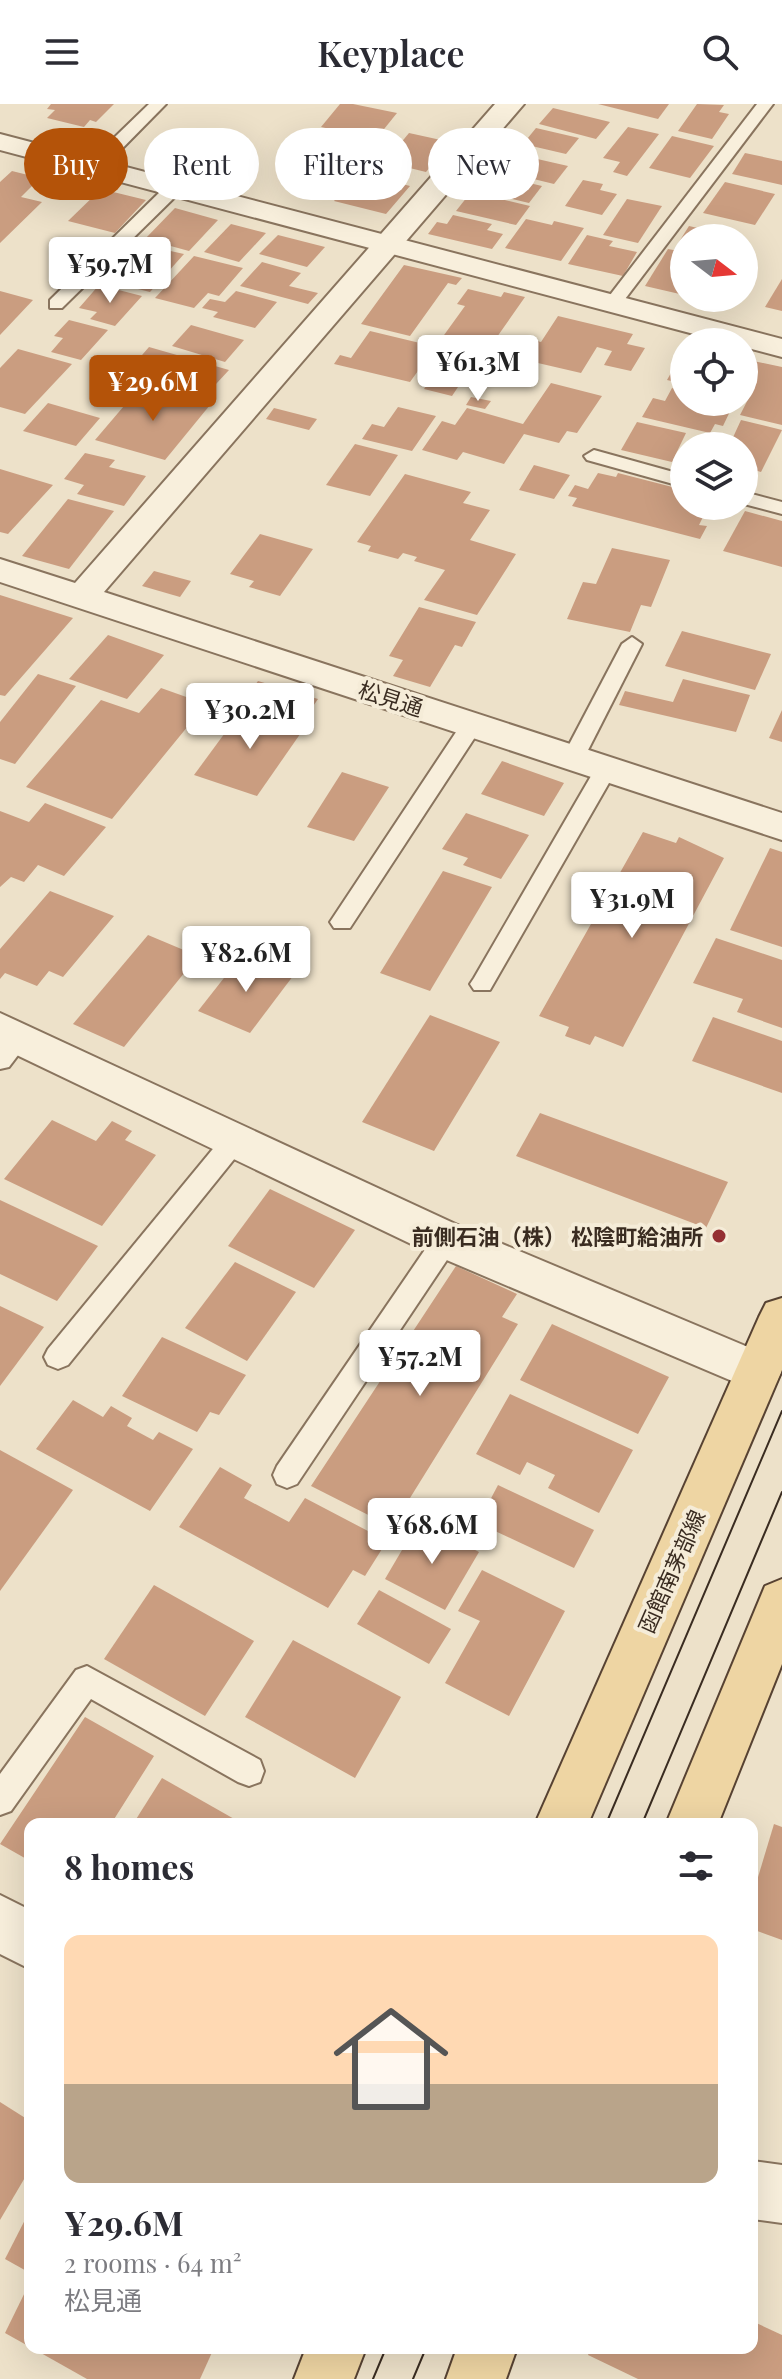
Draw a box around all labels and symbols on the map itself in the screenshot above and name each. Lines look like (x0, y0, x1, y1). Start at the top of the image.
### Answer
north arrow (670, 224, 758, 312)
pin: ¥59.7M (45, 237, 175, 305)
pin: ¥61.3M (413, 335, 543, 403)
pin: ¥29.6M (88, 355, 218, 423)
street label: 松見通 (355, 674, 427, 722)
pin: ¥30.2M (185, 683, 315, 751)
pin: ¥31.9M (567, 872, 697, 940)
pin: ¥82.6M (181, 926, 311, 994)
place label: 前側石油（株） 松陰町給油所 (412, 1221, 703, 1251)
marker: 前側石油（株） 松陰町給油所 (710, 1227, 728, 1245)
pin: ¥57.2M (355, 1330, 485, 1398)
pin: ¥68.6M (367, 1498, 497, 1566)
street label: 函館南茅部線 (630, 1505, 712, 1637)

